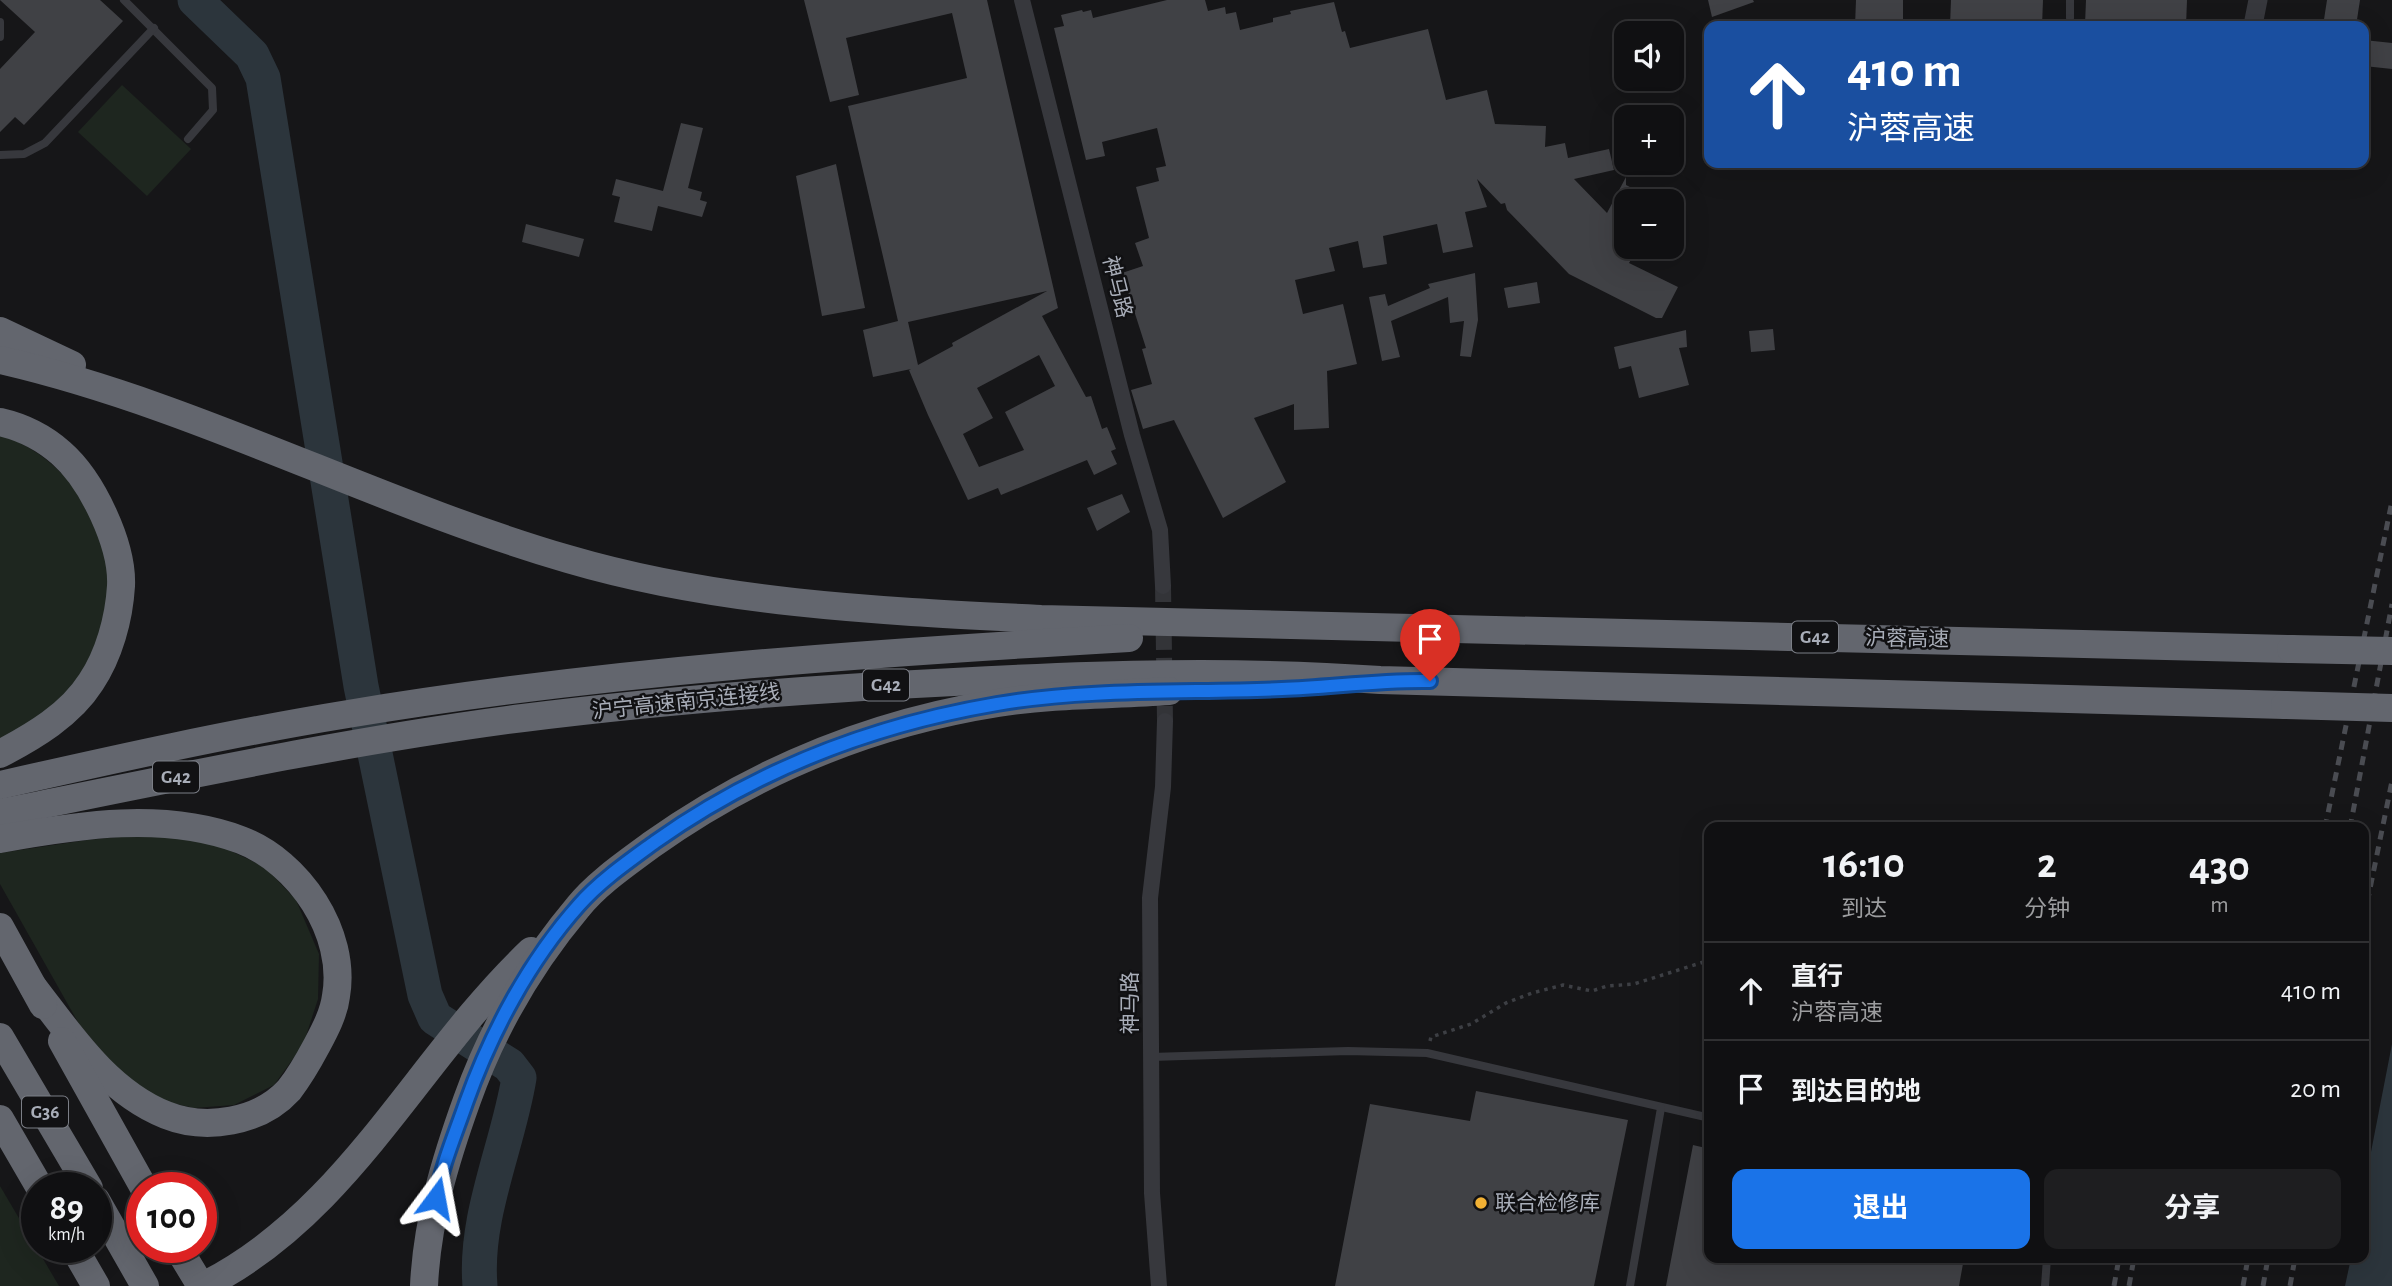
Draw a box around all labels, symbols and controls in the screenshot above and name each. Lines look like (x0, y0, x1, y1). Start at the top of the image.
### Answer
map controls (1614, 21, 1684, 259)
button: sound (1614, 21, 1684, 91)
text: 410 m (1847, 47, 1962, 96)
icon: ahead (1732, 49, 1823, 140)
button: + (1614, 105, 1684, 175)
text: 沪蓉高速 (1847, 113, 1975, 145)
button: − (1614, 189, 1684, 259)
street label: 神马路 (1099, 254, 1136, 320)
pin (1400, 609, 1460, 681)
icon: arrive (1411, 620, 1449, 658)
road number: G42 (1792, 622, 1838, 652)
street label: 沪蓉高速 (1865, 627, 1949, 650)
road number: G42 (863, 670, 909, 700)
street label: 沪宁高速南京连接线 (591, 681, 781, 722)
road number: G42 (153, 762, 199, 792)
text: 16:10 (1823, 843, 1905, 885)
text: 2 (2037, 843, 2057, 885)
text: 430 (2189, 846, 2250, 888)
text: m (2210, 894, 2229, 917)
text: 到达 (1841, 898, 1887, 921)
text: 分钟 (2024, 898, 2070, 921)
text: 直行 (1791, 964, 1843, 990)
street label: 神马路 (1119, 972, 1141, 1035)
icon: ahead (1732, 972, 1770, 1010)
text: 410 m (2281, 978, 2341, 1004)
text: 沪蓉高速 (1791, 1002, 1883, 1025)
icon: arrive (1732, 1070, 1770, 1108)
text: 20 m (2290, 1076, 2341, 1102)
text: 到达目的地 (1791, 1079, 1921, 1105)
road number: G36 (22, 1096, 68, 1128)
position arrow (399, 1161, 473, 1235)
button: 退出 (1732, 1169, 2030, 1249)
button: 分享 (2044, 1169, 2341, 1249)
speed limit sign: 100 (126, 1172, 217, 1263)
text: 89 (49, 1191, 84, 1226)
place label: 联合检修库 (1495, 1192, 1600, 1214)
marker: 联合检修库 (1473, 1195, 1489, 1211)
text: km/h (48, 1226, 85, 1244)

